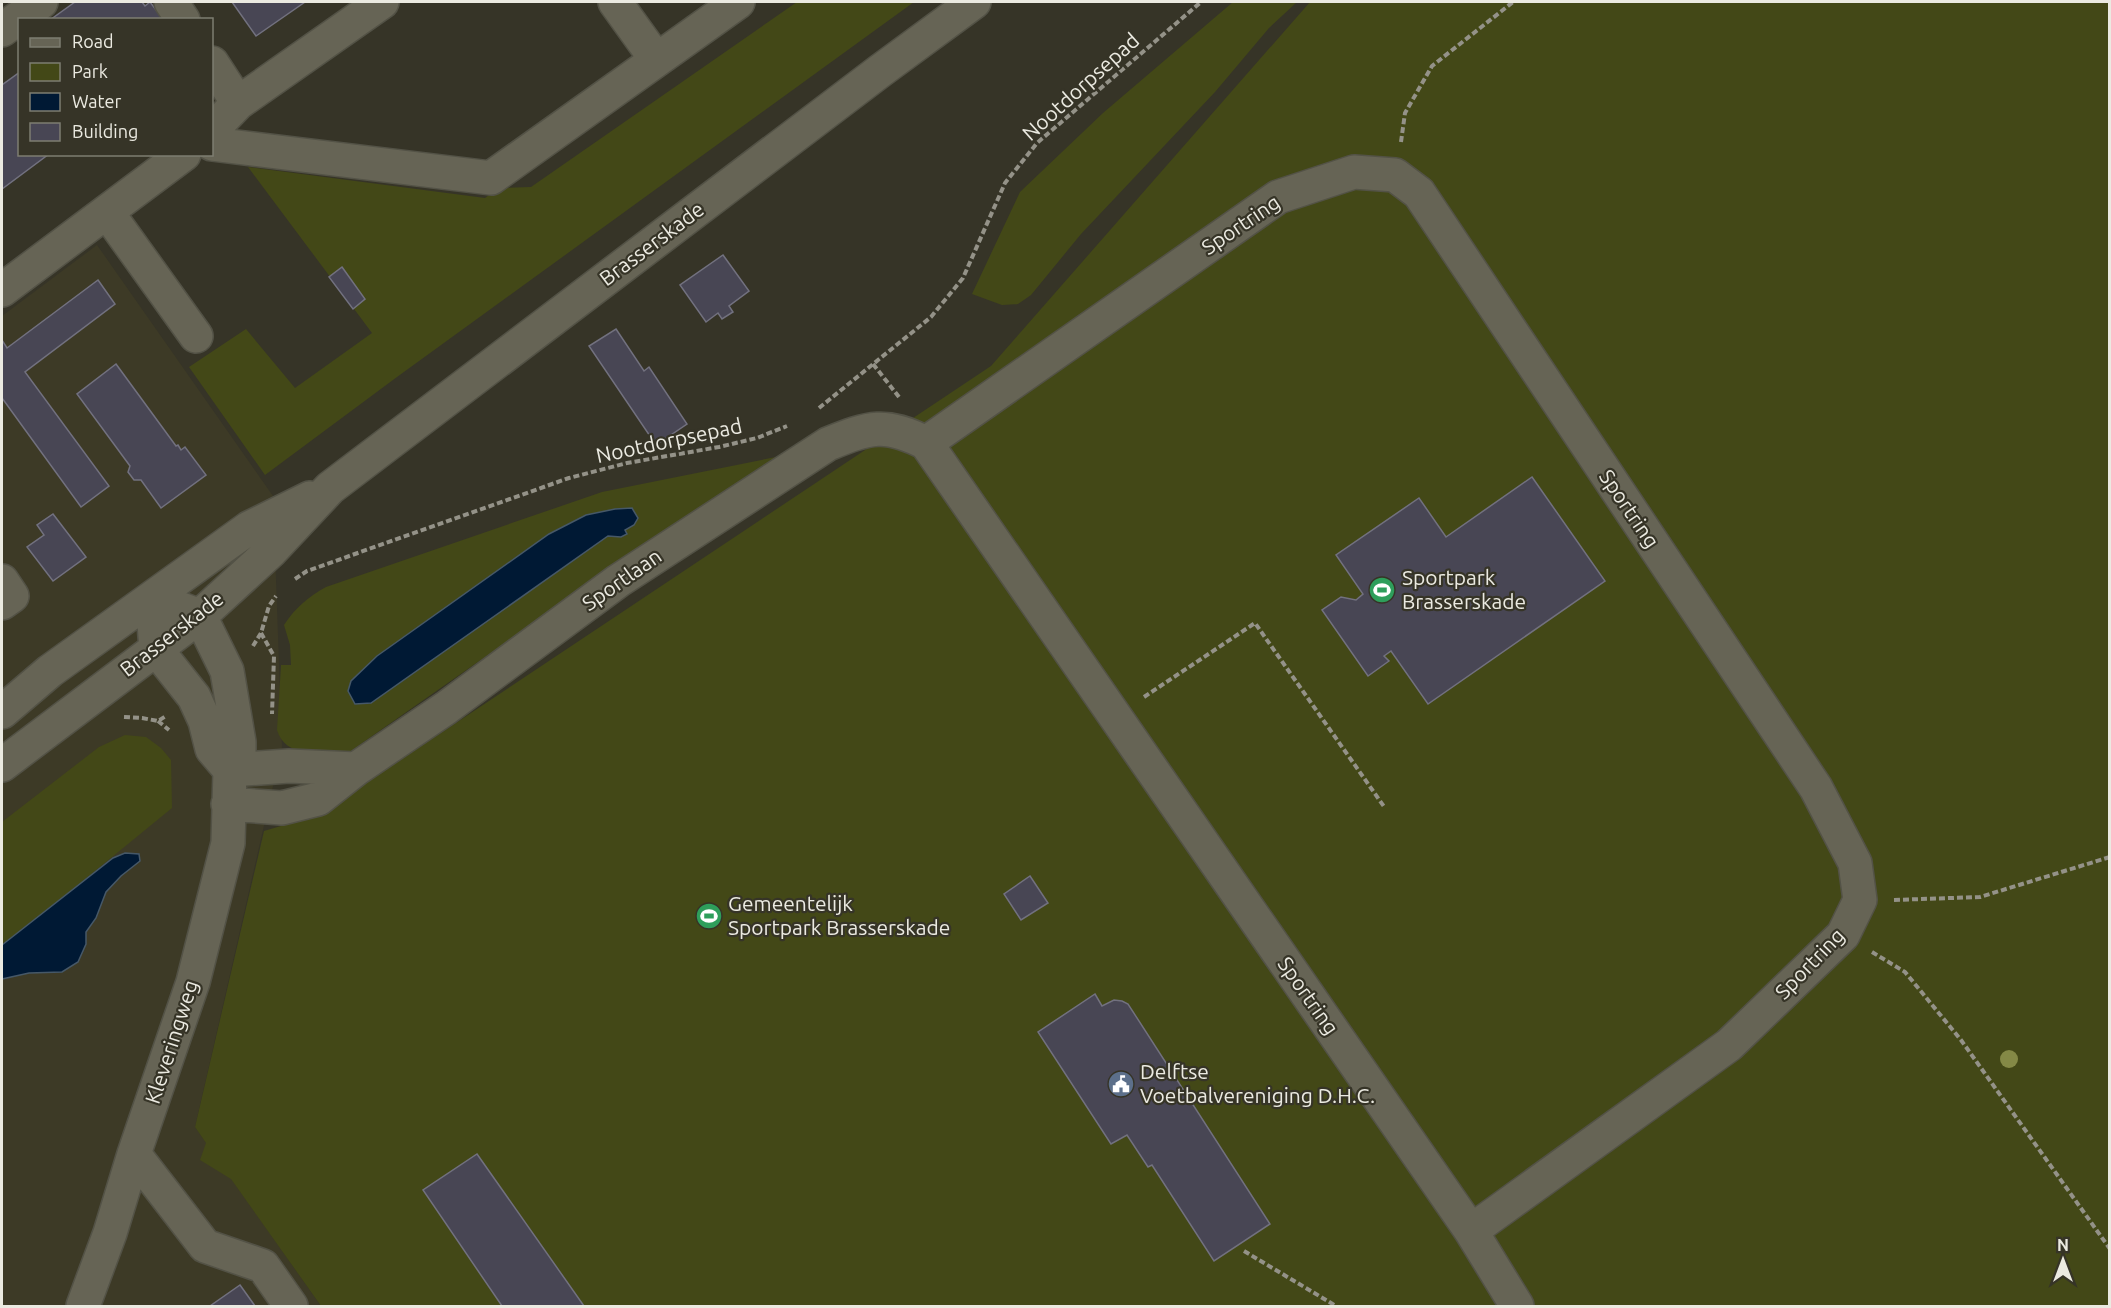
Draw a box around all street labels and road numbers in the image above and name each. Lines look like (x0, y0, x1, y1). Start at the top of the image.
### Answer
street label: Nootdorpsepad (1017, 28, 1144, 145)
street label: Sportring (1197, 189, 1284, 259)
street label: Brasserskade (595, 196, 708, 290)
street label: Nootdorpsepad (594, 413, 744, 467)
street label: Sportring (1595, 465, 1665, 552)
street label: Sportlaan (577, 543, 666, 615)
street label: Brasserskade (115, 586, 228, 681)
street label: Sportring (1770, 923, 1849, 1004)
street label: Sportring (1273, 952, 1344, 1039)
street label: Kleveringweg (140, 977, 202, 1107)

